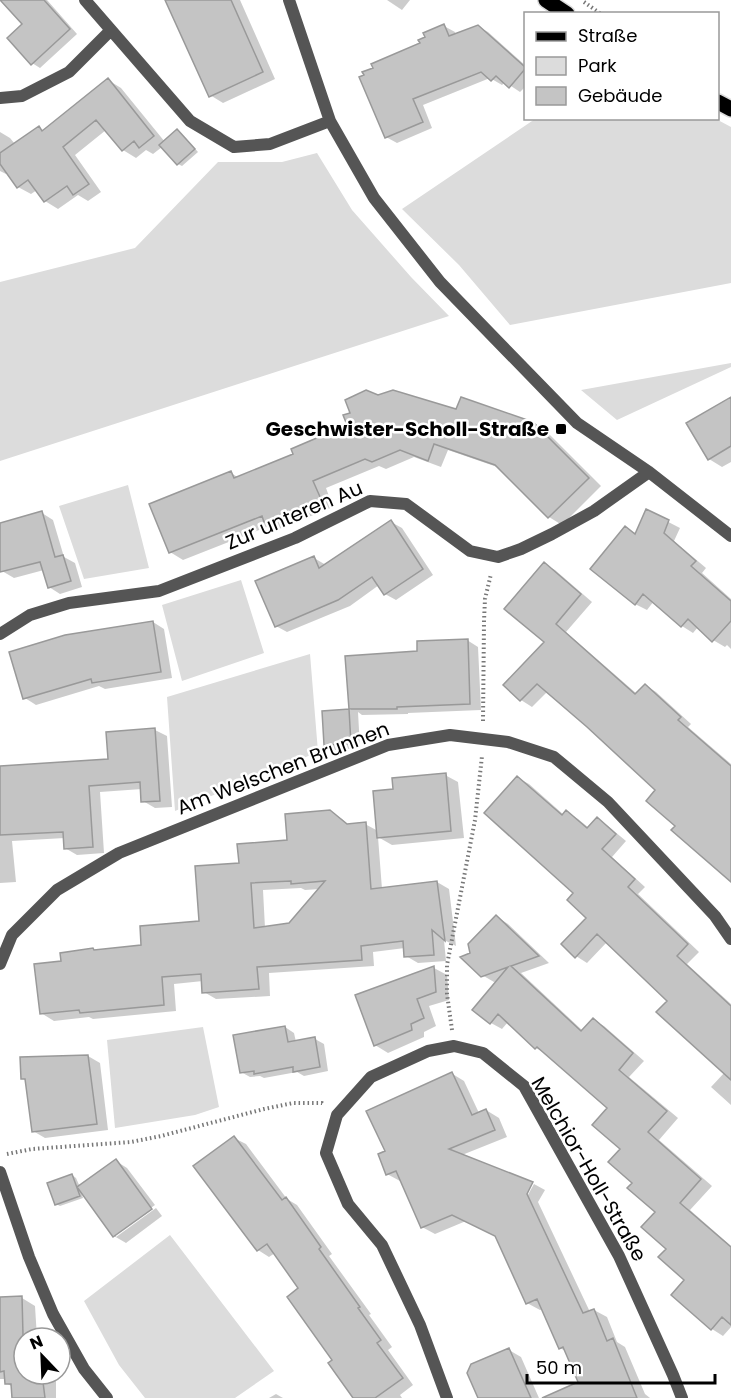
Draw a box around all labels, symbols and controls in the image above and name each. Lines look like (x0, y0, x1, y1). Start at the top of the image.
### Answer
legend (524, 12, 719, 120)
text: Straße (578, 23, 637, 48)
text: Park (578, 53, 617, 78)
text: Gebäude (578, 83, 662, 108)
place label: Geschwister-Scholl-Straße (266, 415, 549, 443)
marker: Geschwister-Scholl-Straße (554, 422, 568, 436)
street label: Zur unteren Au (221, 474, 367, 556)
street label: Am Welschen Brunnen (173, 715, 393, 821)
street label: Melchior-Holl-Straße (525, 1071, 653, 1267)
north arrow (12, 1326, 72, 1386)
text: N (26, 1330, 46, 1356)
scale bar (527, 1347, 714, 1385)
text: 50 m (536, 1355, 582, 1380)

